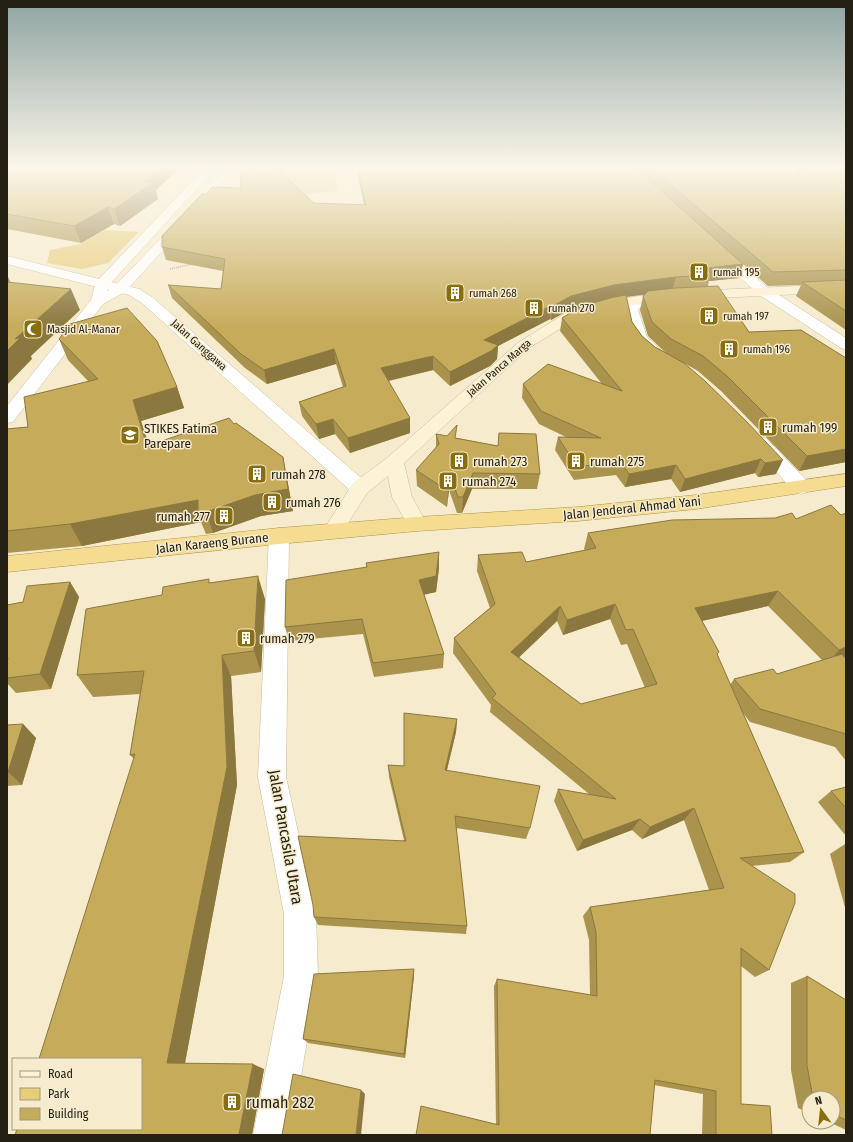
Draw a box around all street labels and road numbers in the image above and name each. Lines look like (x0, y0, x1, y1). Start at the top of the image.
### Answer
street label: Jalan Ganggawa (169, 317, 229, 373)
street label: Jalan Panca Marga (464, 336, 534, 400)
street label: Jalan Jenderal Ahmad Yani (562, 493, 702, 523)
street label: Jalan Karaeng Burane (155, 530, 269, 556)
street label: Jalan Pancasila Utara (265, 768, 307, 906)

